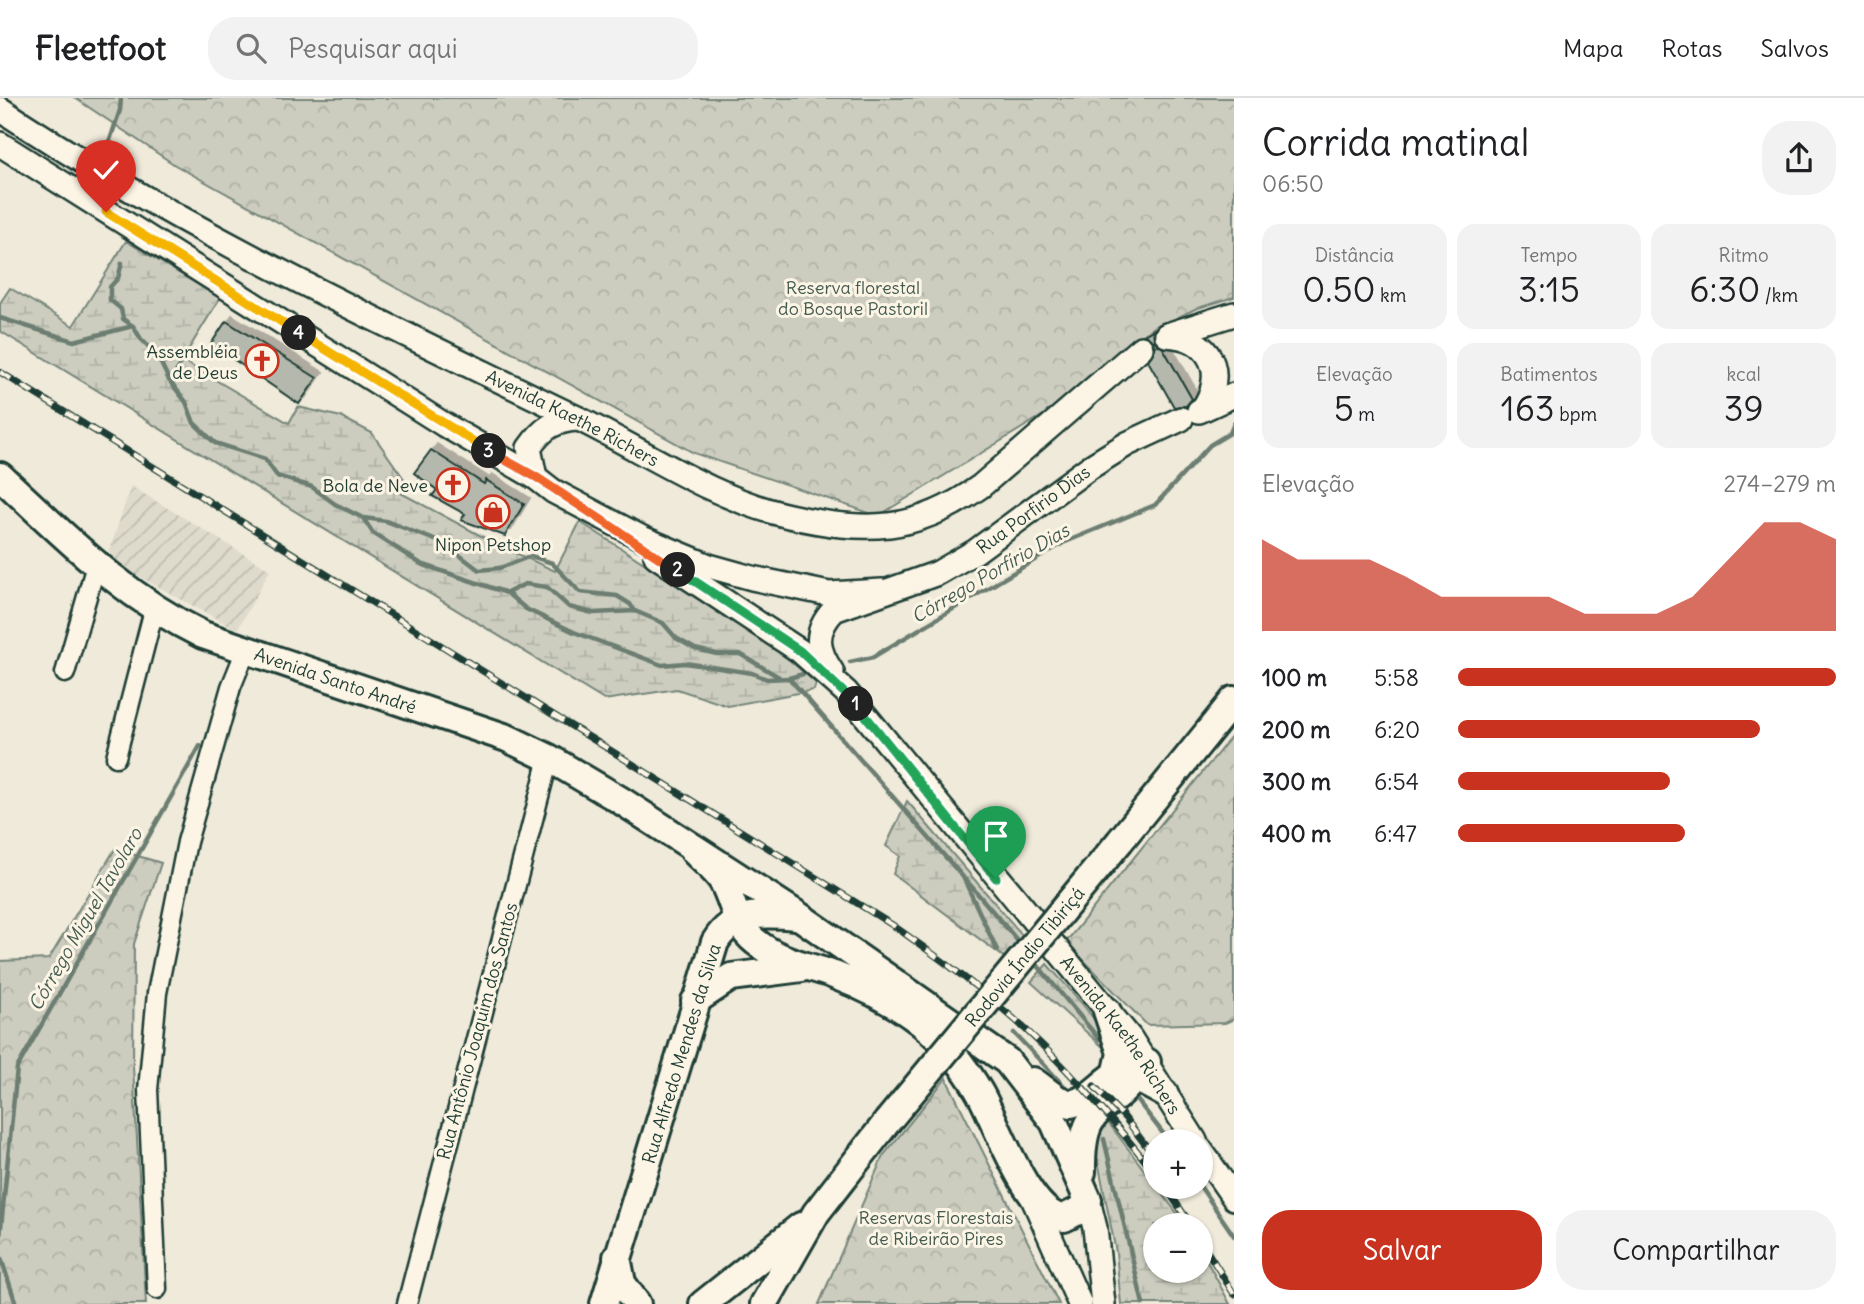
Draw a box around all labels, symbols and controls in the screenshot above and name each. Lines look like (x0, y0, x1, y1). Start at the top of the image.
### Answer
search box (208, 17, 698, 80)
text: Fleetfoot (35, 27, 166, 69)
icon: search (232, 29, 270, 67)
text: Pesquisar aqui (288, 32, 458, 65)
text: Mapa (1563, 33, 1623, 63)
text: Rotas (1661, 33, 1723, 63)
text: Salvos (1761, 33, 1829, 63)
text: Corrida matinal (1262, 119, 1529, 166)
button: share (1762, 121, 1836, 195)
pin (76, 140, 136, 212)
icon: check (87, 151, 125, 189)
text: 06:50 (1262, 169, 1324, 198)
text: Distância (1315, 243, 1394, 267)
text: Tempo (1520, 243, 1578, 267)
text: Ritmo (1719, 243, 1769, 267)
text: 0.50 (1302, 267, 1376, 311)
text: 3:15 (1518, 267, 1580, 311)
text: 6:30 (1689, 267, 1760, 311)
park label: Reserva florestal do Bosque Pastoril (778, 276, 928, 320)
text: km (1376, 283, 1406, 307)
text: /km (1760, 283, 1798, 307)
pin: 4 (282, 316, 316, 350)
text: 4 (293, 320, 304, 344)
place label: Assembléia de Deus (147, 340, 238, 384)
church icon: Assembléia de Deus (243, 342, 281, 380)
text: Elevação (1316, 362, 1393, 386)
text: Batimentos (1500, 362, 1598, 386)
text: kcal (1727, 362, 1761, 386)
street label: Avenida Kaethe Richers (482, 364, 663, 471)
text: 5 (1334, 386, 1354, 430)
text: 163 (1501, 386, 1555, 430)
text: 39 (1724, 386, 1764, 430)
text: m (1354, 402, 1375, 426)
text: bpm (1555, 402, 1597, 426)
pin: 3 (472, 434, 506, 468)
text: 3 (483, 438, 494, 462)
street label: Rua Porfirio Dias (972, 460, 1094, 558)
church icon: Bola de Neve (434, 466, 472, 504)
text: Elevação (1262, 469, 1355, 498)
text: 274–279 m (1724, 469, 1836, 498)
place label: Bola de Neve (323, 474, 428, 497)
shop icon: Nipon Petshop (474, 493, 512, 531)
water label: Córrego Porfírio Dias (907, 517, 1074, 628)
place label: Nipon Petshop (435, 533, 551, 556)
pin: 2 (660, 552, 696, 588)
text: 2 (672, 557, 683, 581)
street label: Avenida Santo André (252, 642, 420, 718)
text: 100 m (1262, 663, 1327, 692)
text: 5:58 (1374, 663, 1419, 692)
pin: 1 (838, 686, 874, 722)
text: 1 (852, 691, 859, 715)
text: 200 m (1262, 715, 1331, 744)
text: 6:20 (1374, 715, 1420, 744)
text: 300 m (1262, 767, 1331, 796)
text: 6:54 (1374, 767, 1419, 796)
pin (966, 806, 1026, 878)
icon: arrive (977, 817, 1015, 855)
text: 400 m (1262, 819, 1331, 848)
text: 6:47 (1374, 819, 1417, 848)
water label: Córrego Miguel Tavolaro (23, 822, 148, 1015)
street label: Rodovia Índio Tibiriçá (960, 882, 1089, 1031)
street label: Rua Antônio Joaquim dos Santos (432, 900, 522, 1162)
street label: Rua Alfredo Mendes da Silva (636, 941, 725, 1166)
street label: Avenida Kaethe Richers (1056, 951, 1187, 1118)
map controls (1143, 1129, 1213, 1283)
button: + (1143, 1129, 1213, 1199)
park label: Reservas Florestais de Ribeirão Pires (859, 1206, 1014, 1250)
button: Salvar (1262, 1210, 1542, 1290)
button: Compartilhar (1556, 1210, 1836, 1290)
button: − (1143, 1213, 1213, 1283)

